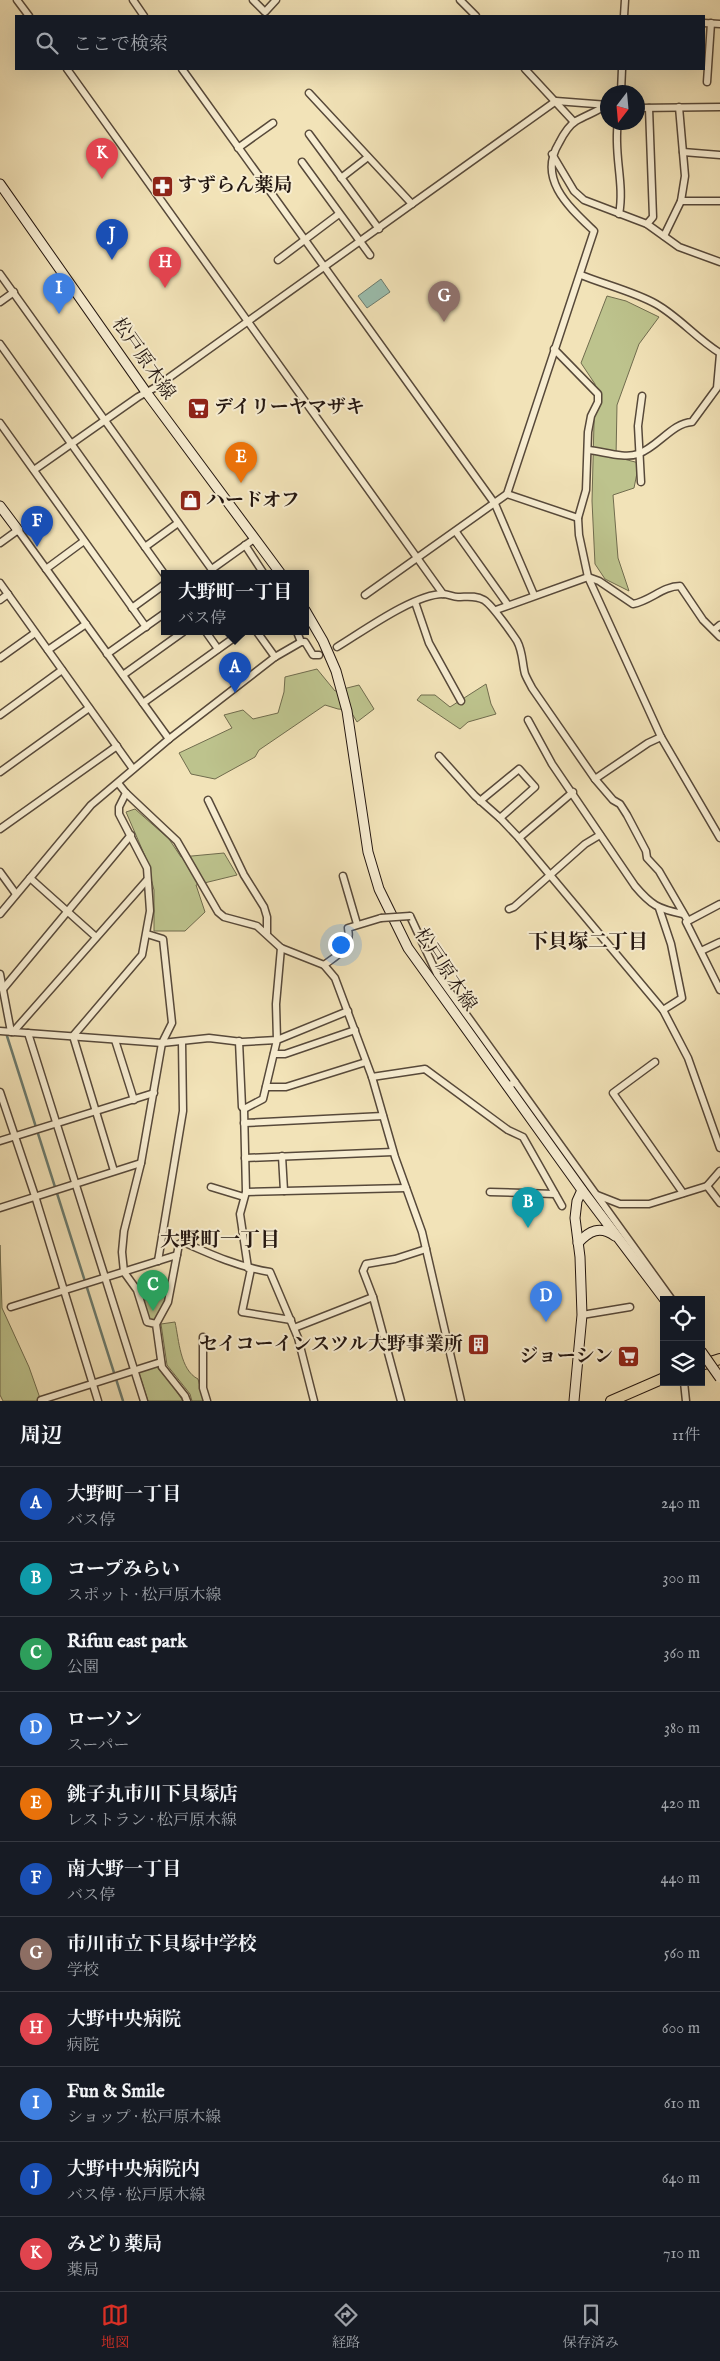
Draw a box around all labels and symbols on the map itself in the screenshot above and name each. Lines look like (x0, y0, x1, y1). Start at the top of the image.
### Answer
north arrow (600, 85, 645, 130)
pin: K (86, 138, 118, 179)
pharmacy icon: すずらん薬局 (150, 174, 174, 198)
place label: すずらん薬局 (178, 174, 292, 198)
pin: J (96, 219, 128, 260)
pin: H (149, 247, 181, 288)
pin: I (43, 273, 75, 314)
pin: G (428, 281, 460, 322)
street label: 松戸原木線 (106, 313, 180, 405)
supermarket icon: デイリーヤマザキ (186, 396, 210, 420)
place label: デイリーヤマザキ (214, 396, 365, 420)
pin: E (225, 442, 257, 483)
shop icon: ハードオフ (178, 489, 202, 513)
place label: ハードオフ (206, 489, 300, 513)
pin: F (21, 506, 53, 547)
pin: A (219, 652, 251, 693)
street label: 松戸原木線 (408, 924, 482, 1016)
district label: 下貝塚二丁目 (528, 930, 648, 955)
your location (328, 932, 354, 958)
pin: B (512, 1187, 544, 1228)
district label: 大野町一丁目 (160, 1228, 280, 1253)
pin: C (137, 1270, 169, 1311)
pin: D (530, 1281, 562, 1322)
place label: セイコーインスツル大野事業所 (199, 1333, 463, 1357)
building icon: セイコーインスツル大野事業所 (467, 1333, 491, 1357)
place label: ジョーシン (519, 1345, 613, 1369)
supermarket icon: ジョーシン (617, 1345, 641, 1369)

